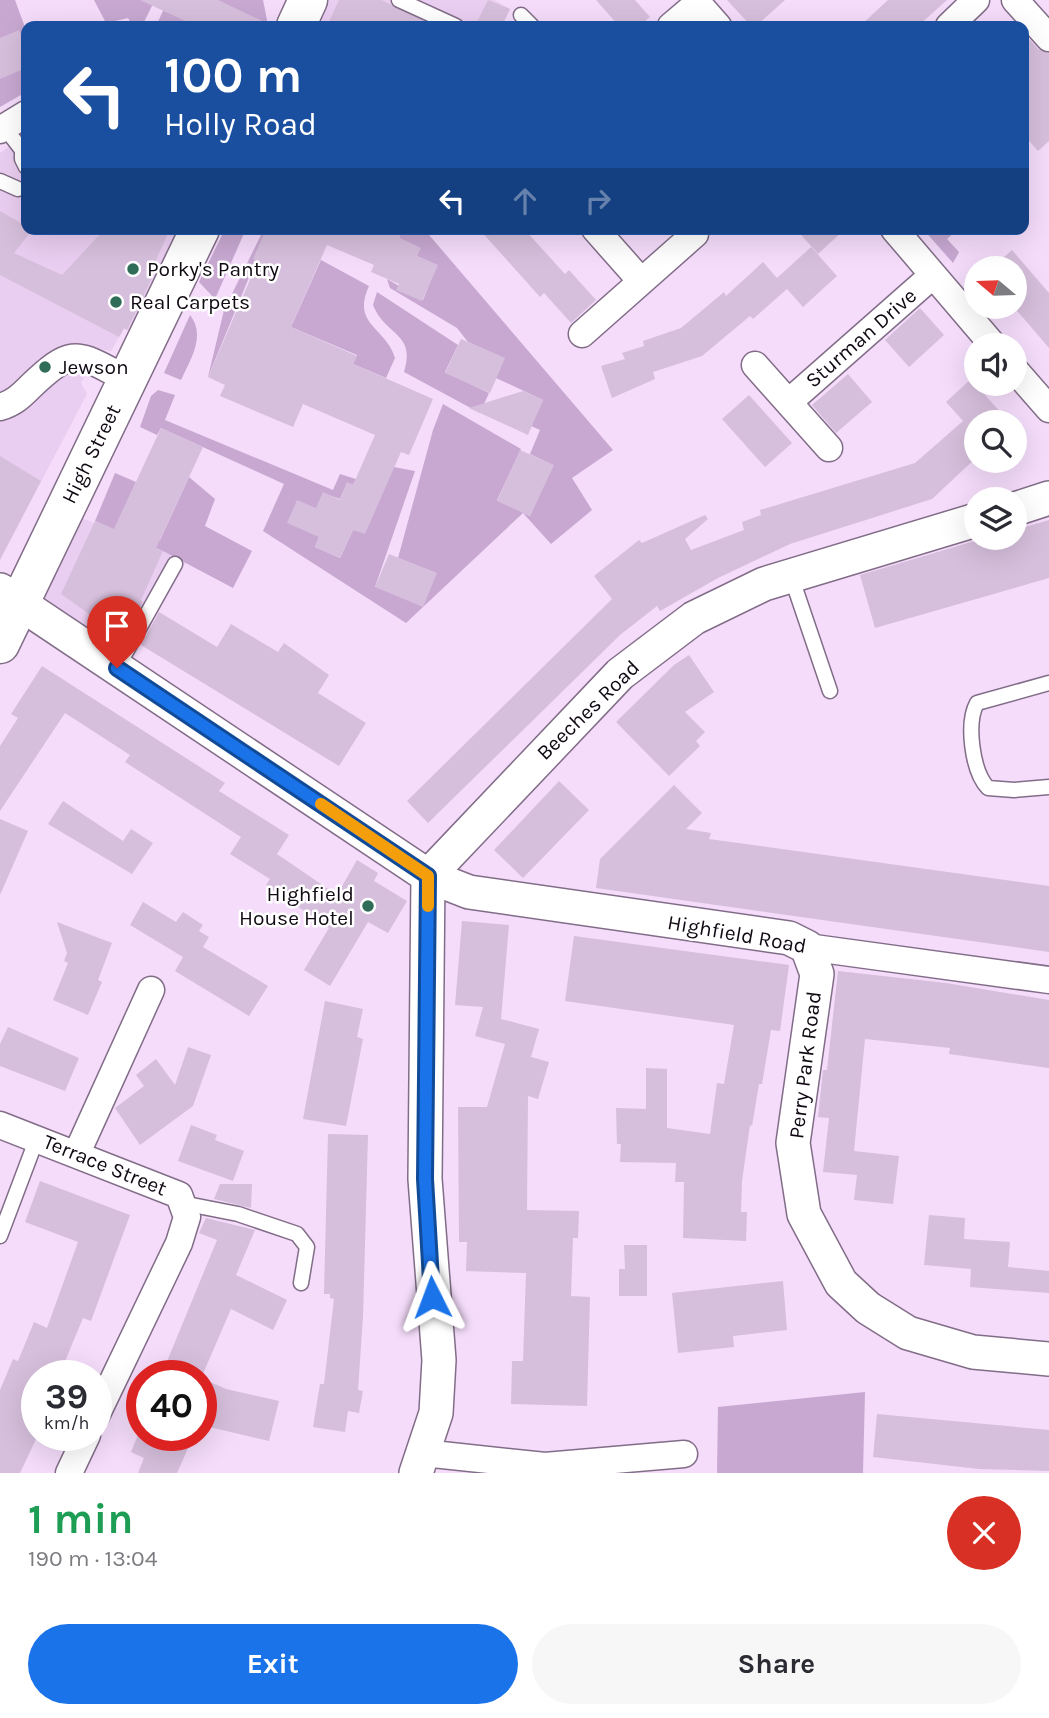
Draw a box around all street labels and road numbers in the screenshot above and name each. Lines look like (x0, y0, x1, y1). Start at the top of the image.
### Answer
street label: Sturman Drive (801, 283, 921, 393)
street label: High Street (57, 400, 125, 508)
street label: Beeches Road (532, 655, 644, 765)
street label: Highfield Road (666, 910, 808, 958)
street label: Perry Park Road (784, 990, 826, 1140)
street label: Terrace Street (40, 1129, 170, 1201)

